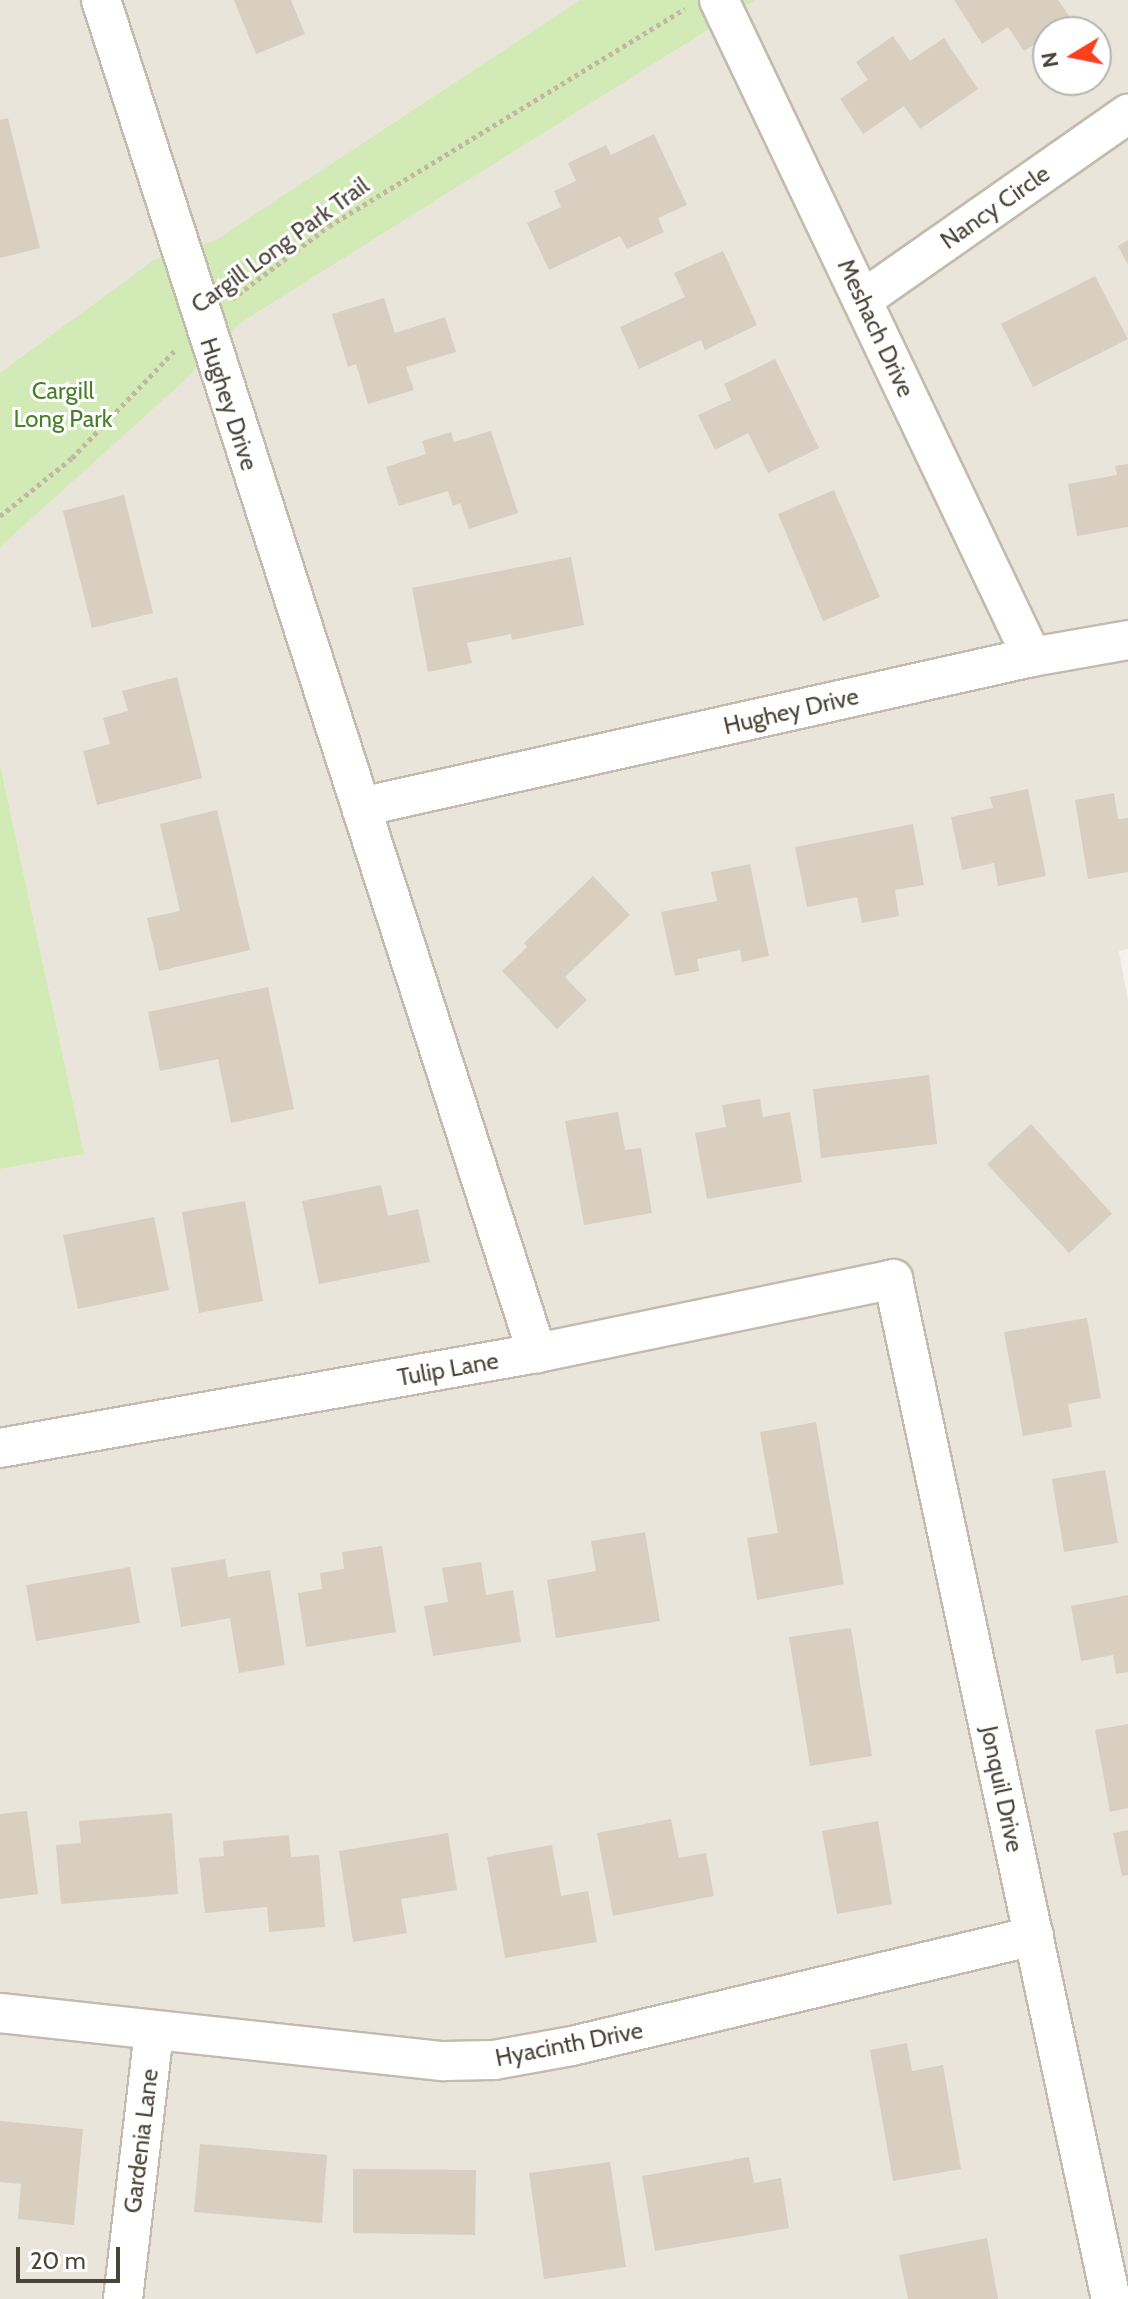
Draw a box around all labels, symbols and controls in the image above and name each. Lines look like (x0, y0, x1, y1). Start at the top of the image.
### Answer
north arrow (1032, 16, 1112, 96)
text: N (1035, 50, 1064, 70)
street label: Nancy Circle (935, 159, 1055, 255)
street label: Cargill Long Park Trail (185, 171, 375, 319)
street label: Meshach Drive (831, 254, 921, 402)
street label: Hughey Drive (194, 334, 264, 474)
park label: Cargill Long Park (14, 377, 112, 433)
street label: Hughey Drive (721, 681, 861, 741)
street label: Tulip Lane (395, 1346, 501, 1392)
street label: Jonquil Drive (975, 1723, 1029, 1855)
street label: Hyacinth Drive (493, 2016, 645, 2072)
street label: Gardenia Lane (118, 2067, 164, 2215)
scale bar (20, 2231, 124, 2281)
text: 20 m (30, 2246, 86, 2275)

